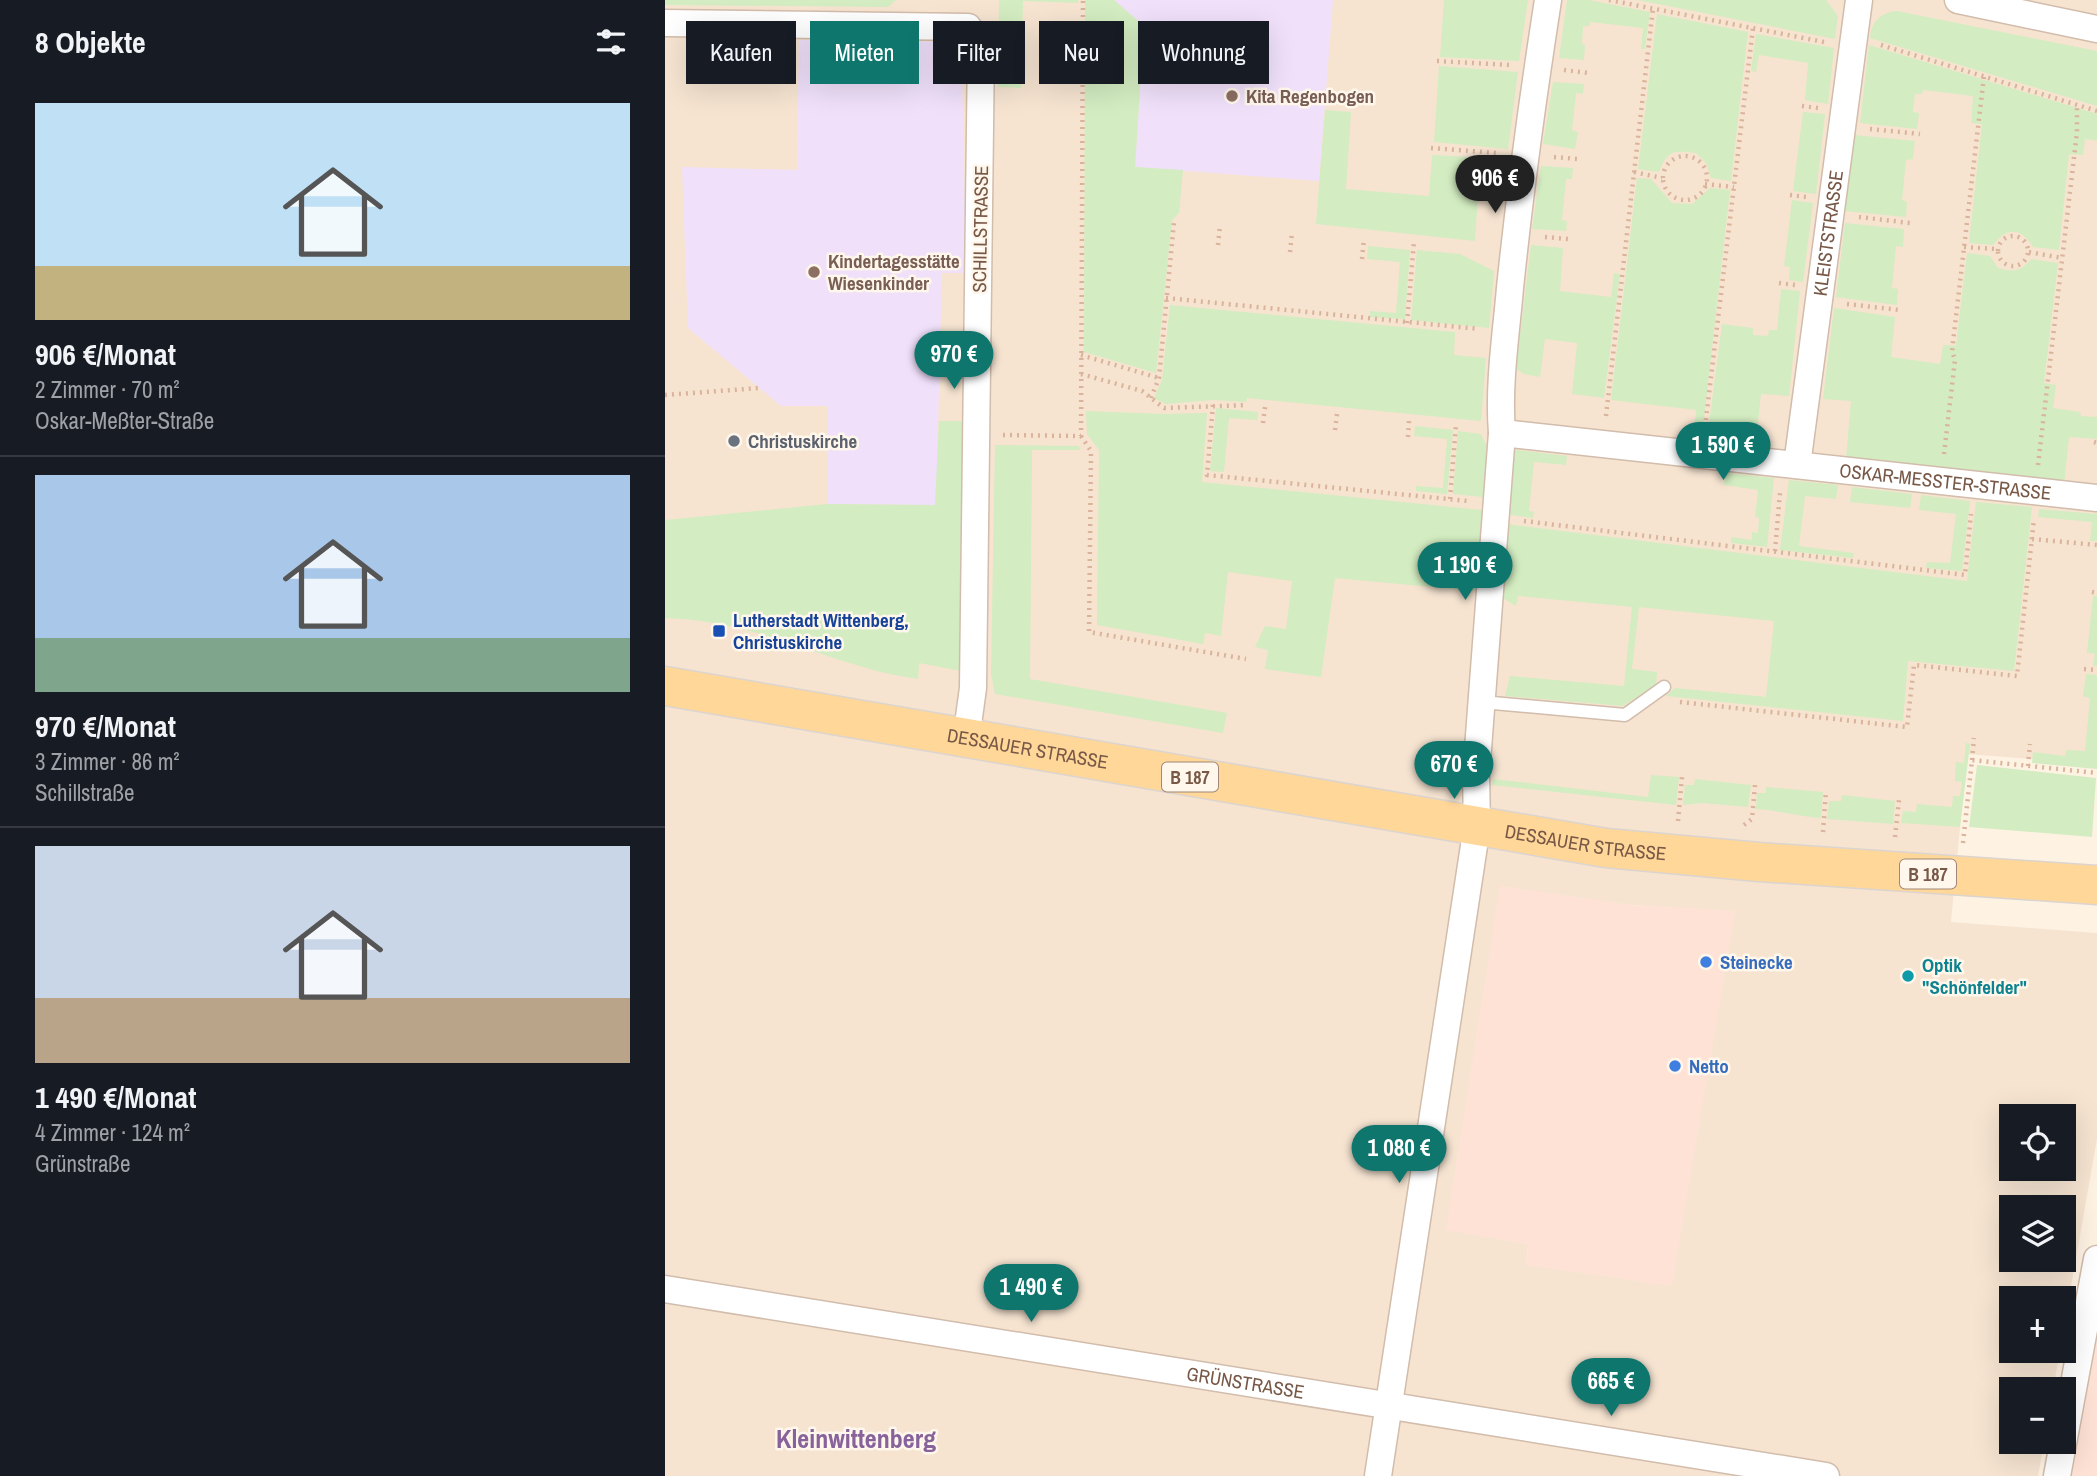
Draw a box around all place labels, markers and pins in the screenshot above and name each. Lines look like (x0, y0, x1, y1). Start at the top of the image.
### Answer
place label: Kita Regenbogen (1246, 83, 1374, 109)
marker: Kita Regenbogen (1224, 88, 1240, 104)
pin: 906 € (1446, 156, 1544, 215)
place label: Kindertagesstätte Wiesenkinder (828, 248, 960, 296)
marker: Kindertagesstätte Wiesenkinder (806, 264, 822, 280)
pin: 970 € (905, 332, 1003, 391)
pin: 1 590 € (1658, 422, 1788, 482)
place label: Christuskirche (748, 428, 857, 454)
marker: Christuskirche (726, 433, 742, 449)
pin: 1 190 € (1400, 542, 1530, 602)
place label: Lutherstadt Wittenberg, Christuskirche (733, 607, 909, 655)
marker: Lutherstadt Wittenberg, Christuskirche (711, 623, 727, 639)
pin: 670 € (1405, 742, 1503, 801)
place label: Steinecke (1720, 949, 1793, 975)
place label: Optik "Schönfelder" (1922, 952, 2027, 1000)
marker: Steinecke (1698, 954, 1714, 970)
marker: Optik "Schönfelder" (1900, 968, 1916, 984)
place label: Netto (1689, 1053, 1729, 1079)
marker: Netto (1667, 1058, 1683, 1074)
pin: 1 080 € (1334, 1126, 1464, 1185)
pin: 1 490 € (966, 1264, 1096, 1324)
pin: 665 € (1562, 1358, 1660, 1418)

